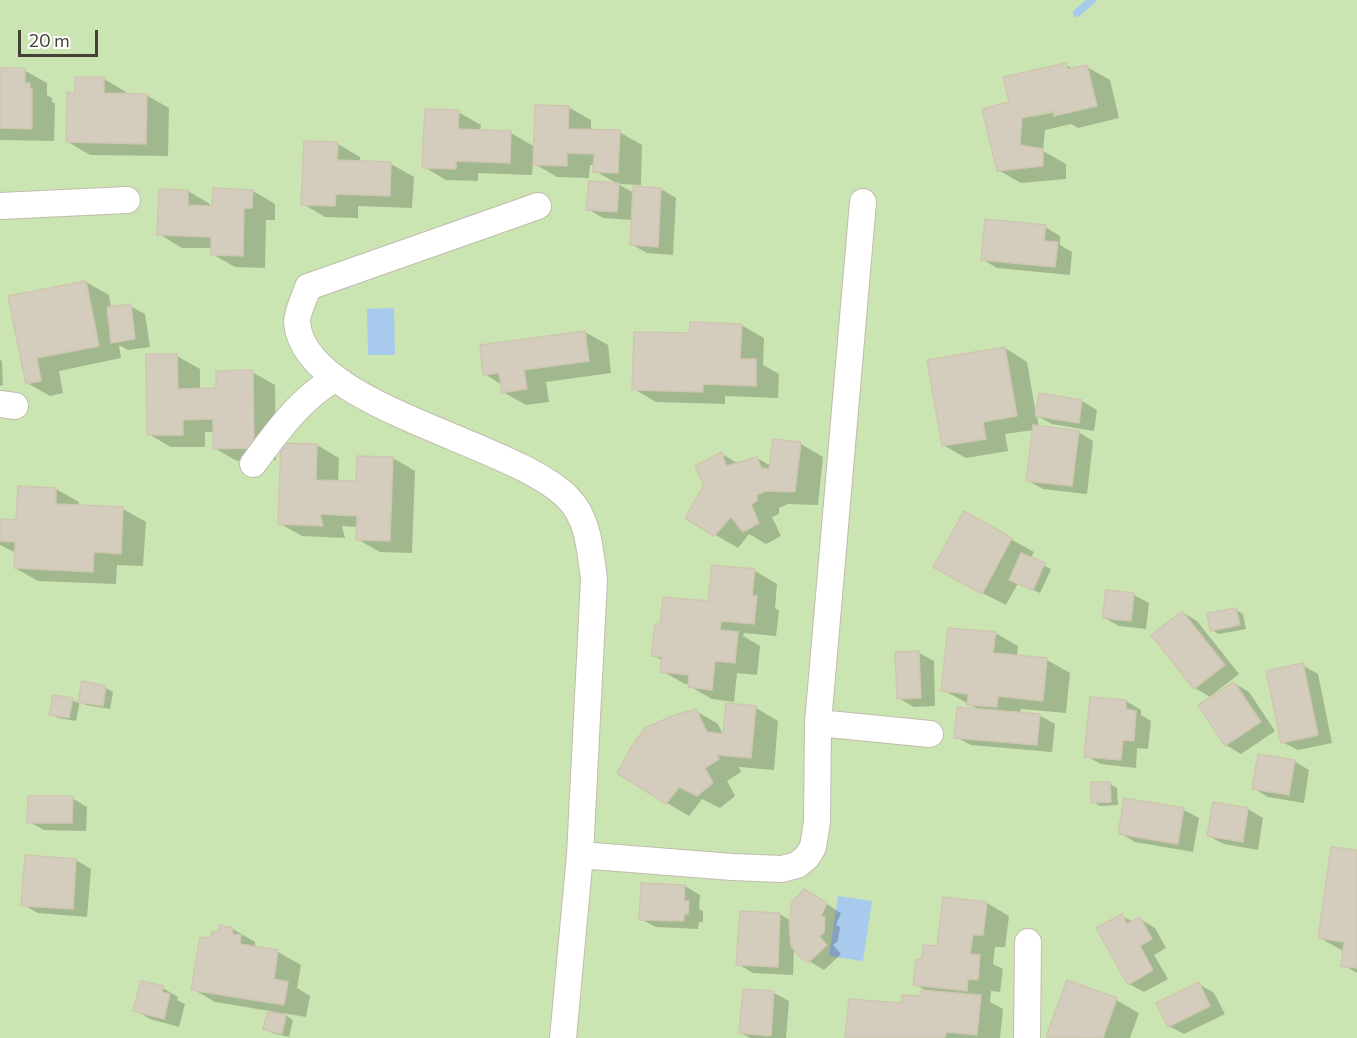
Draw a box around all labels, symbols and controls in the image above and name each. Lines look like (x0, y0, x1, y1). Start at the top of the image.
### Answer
scale bar (21, 18, 100, 56)
text: 20 m (29, 29, 70, 51)

